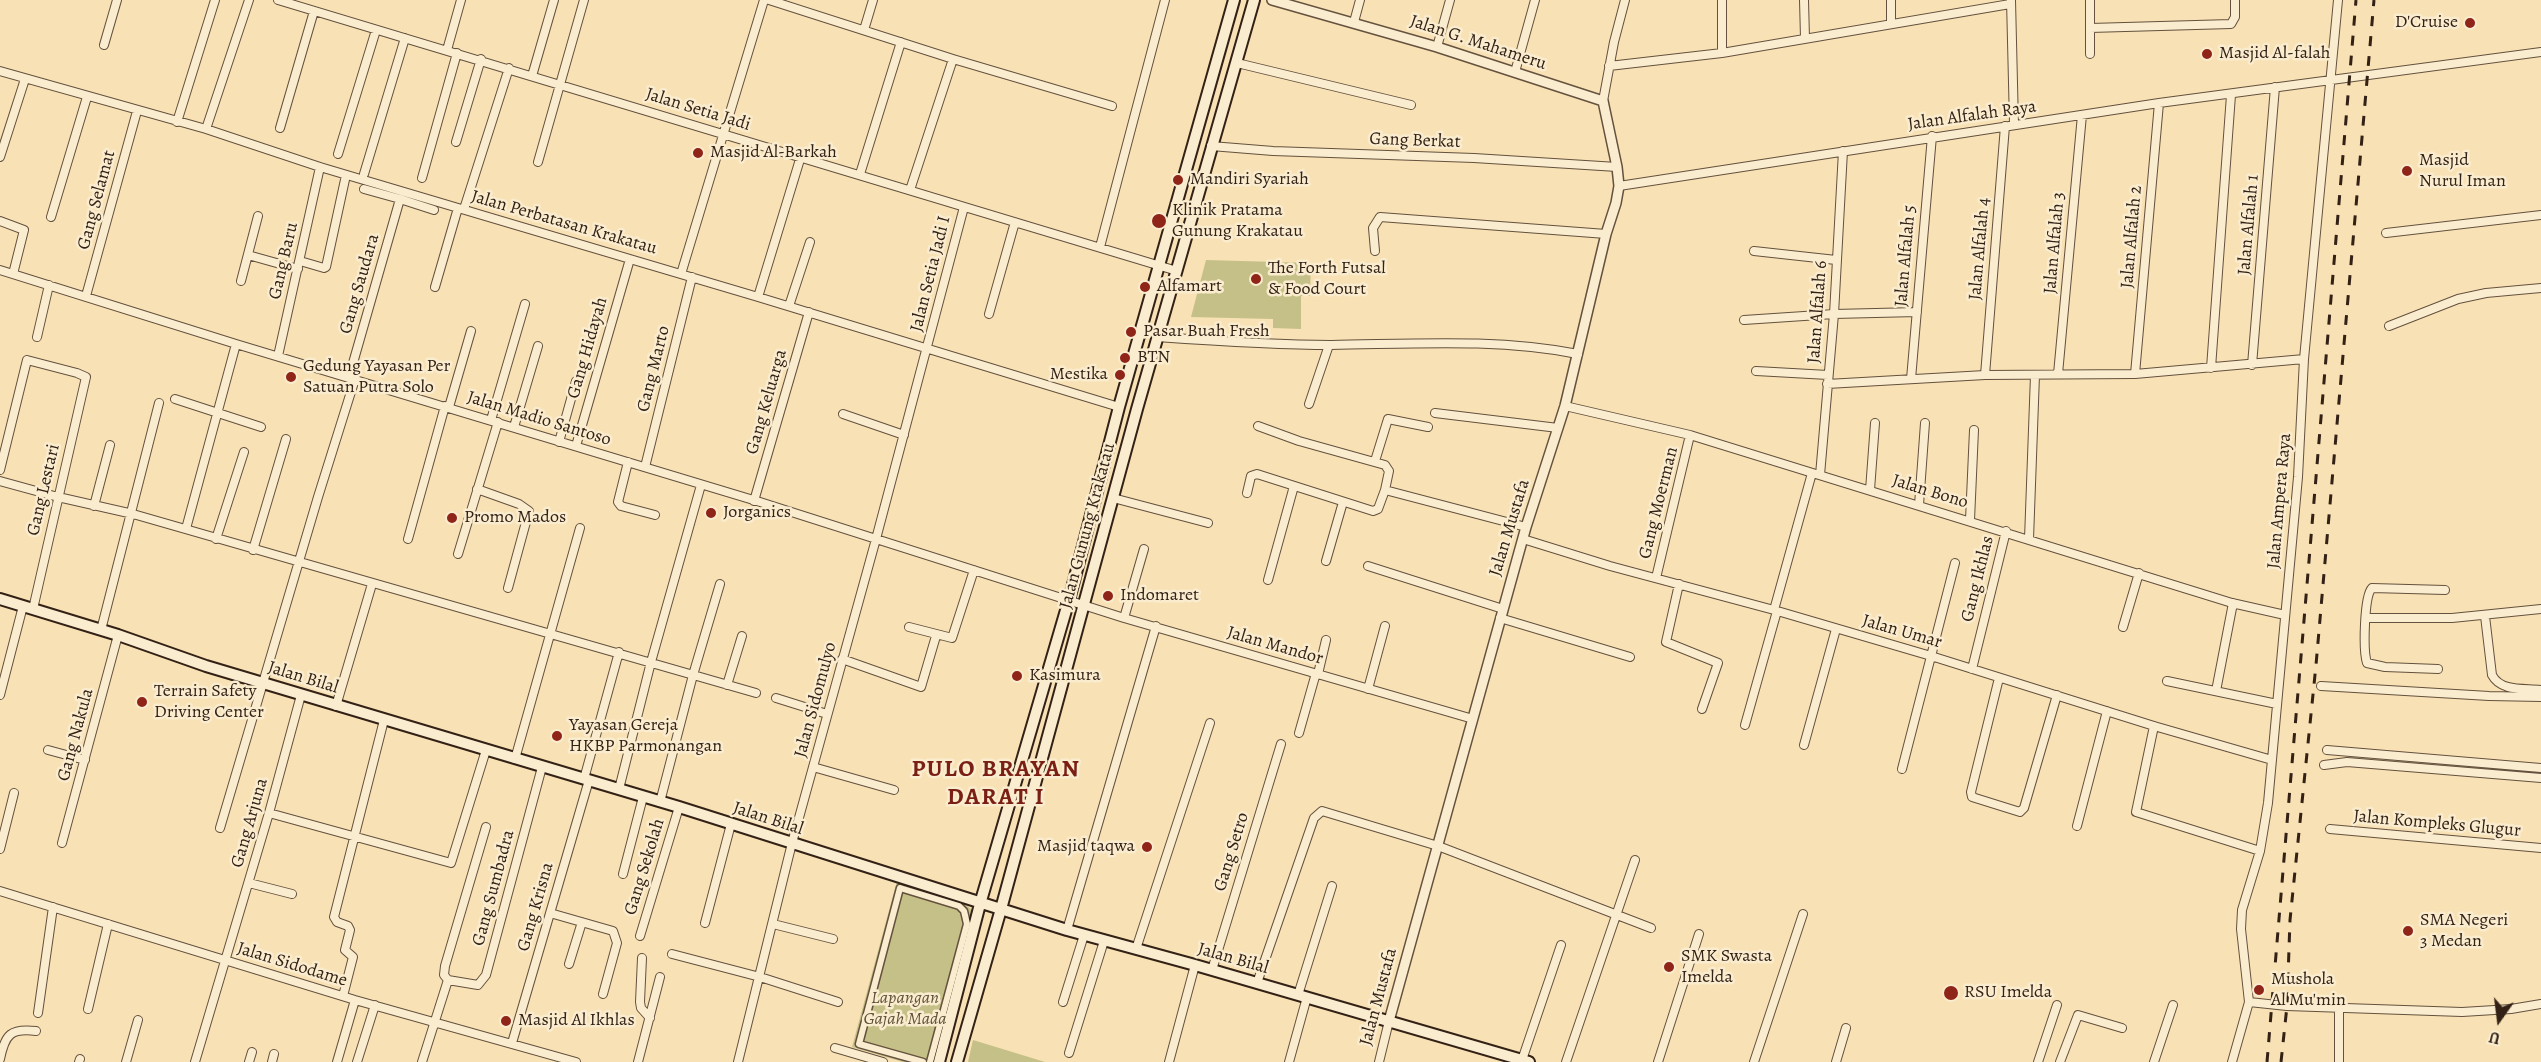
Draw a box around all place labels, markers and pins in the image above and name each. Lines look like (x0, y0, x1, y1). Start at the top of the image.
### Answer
place label: D'Cruise (2395, 12, 2458, 34)
marker: D'Cruise (2463, 16, 2477, 30)
place label: Masjid Al-falah (2219, 43, 2330, 65)
marker: Masjid Al-falah (2200, 47, 2214, 61)
place label: Masjid Al-Barkah (710, 142, 837, 164)
marker: Masjid Al-Barkah (691, 146, 705, 160)
place label: Masjid Nurul Iman (2419, 150, 2506, 192)
marker: Masjid Nurul Iman (2400, 164, 2414, 178)
place label: Mandiri Syariah (1190, 169, 1309, 191)
marker: Mandiri Syariah (1171, 173, 1185, 187)
place label: Klinik Pratama Gunung Krakatau (1172, 200, 1303, 242)
marker: Klinik Pratama Gunung Krakatau (1150, 212, 1168, 230)
place label: The Forth Futsal & Food Court (1268, 258, 1386, 300)
marker: The Forth Futsal & Food Court (1249, 272, 1263, 286)
place label: Alfamart (1157, 276, 1222, 298)
marker: Alfamart (1138, 280, 1152, 294)
place label: Pasar Buah Fresh (1143, 321, 1270, 343)
marker: Pasar Buah Fresh (1124, 325, 1138, 339)
place label: BTN (1137, 347, 1170, 369)
marker: BTN (1118, 351, 1132, 365)
place label: Gedung Yayasan Per Satuan Putra Solo (303, 356, 450, 398)
place label: Mestika (1050, 364, 1108, 386)
marker: Mestika (1113, 368, 1127, 382)
marker: Gedung Yayasan Per Satuan Putra Solo (284, 370, 298, 384)
place label: Jorganics (723, 502, 791, 524)
marker: Jorganics (704, 506, 718, 520)
place label: Promo Mados (464, 507, 566, 529)
marker: Promo Mados (445, 511, 459, 525)
place label: Indomaret (1120, 585, 1199, 607)
marker: Indomaret (1101, 589, 1115, 603)
place label: Kasimura (1029, 665, 1101, 687)
marker: Kasimura (1010, 669, 1024, 683)
place label: Terrain Safety Driving Center (154, 681, 264, 724)
marker: Terrain Safety Driving Center (135, 695, 149, 709)
place label: Yayasan Gereja HKBP Parmonangan (569, 715, 722, 758)
marker: Yayasan Gereja HKBP Parmonangan (550, 729, 564, 743)
place label: Masjid taqwa (1037, 836, 1135, 858)
marker: Masjid taqwa (1140, 840, 1154, 854)
place label: SMA Negeri 3 Medan (2420, 910, 2508, 952)
marker: SMA Negeri 3 Medan (2401, 924, 2415, 938)
place label: SMK Swasta Imelda (1681, 946, 1772, 988)
marker: SMK Swasta Imelda (1662, 960, 1676, 974)
place label: Mushola Al Mu'min (2271, 969, 2346, 1012)
place label: RSU Imelda (1964, 982, 2052, 1004)
marker: Mushola Al Mu'min (2252, 983, 2266, 997)
marker: RSU Imelda (1942, 984, 1960, 1002)
place label: Masjid Al Ikhlas (518, 1010, 635, 1032)
marker: Masjid Al Ikhlas (499, 1014, 513, 1028)

